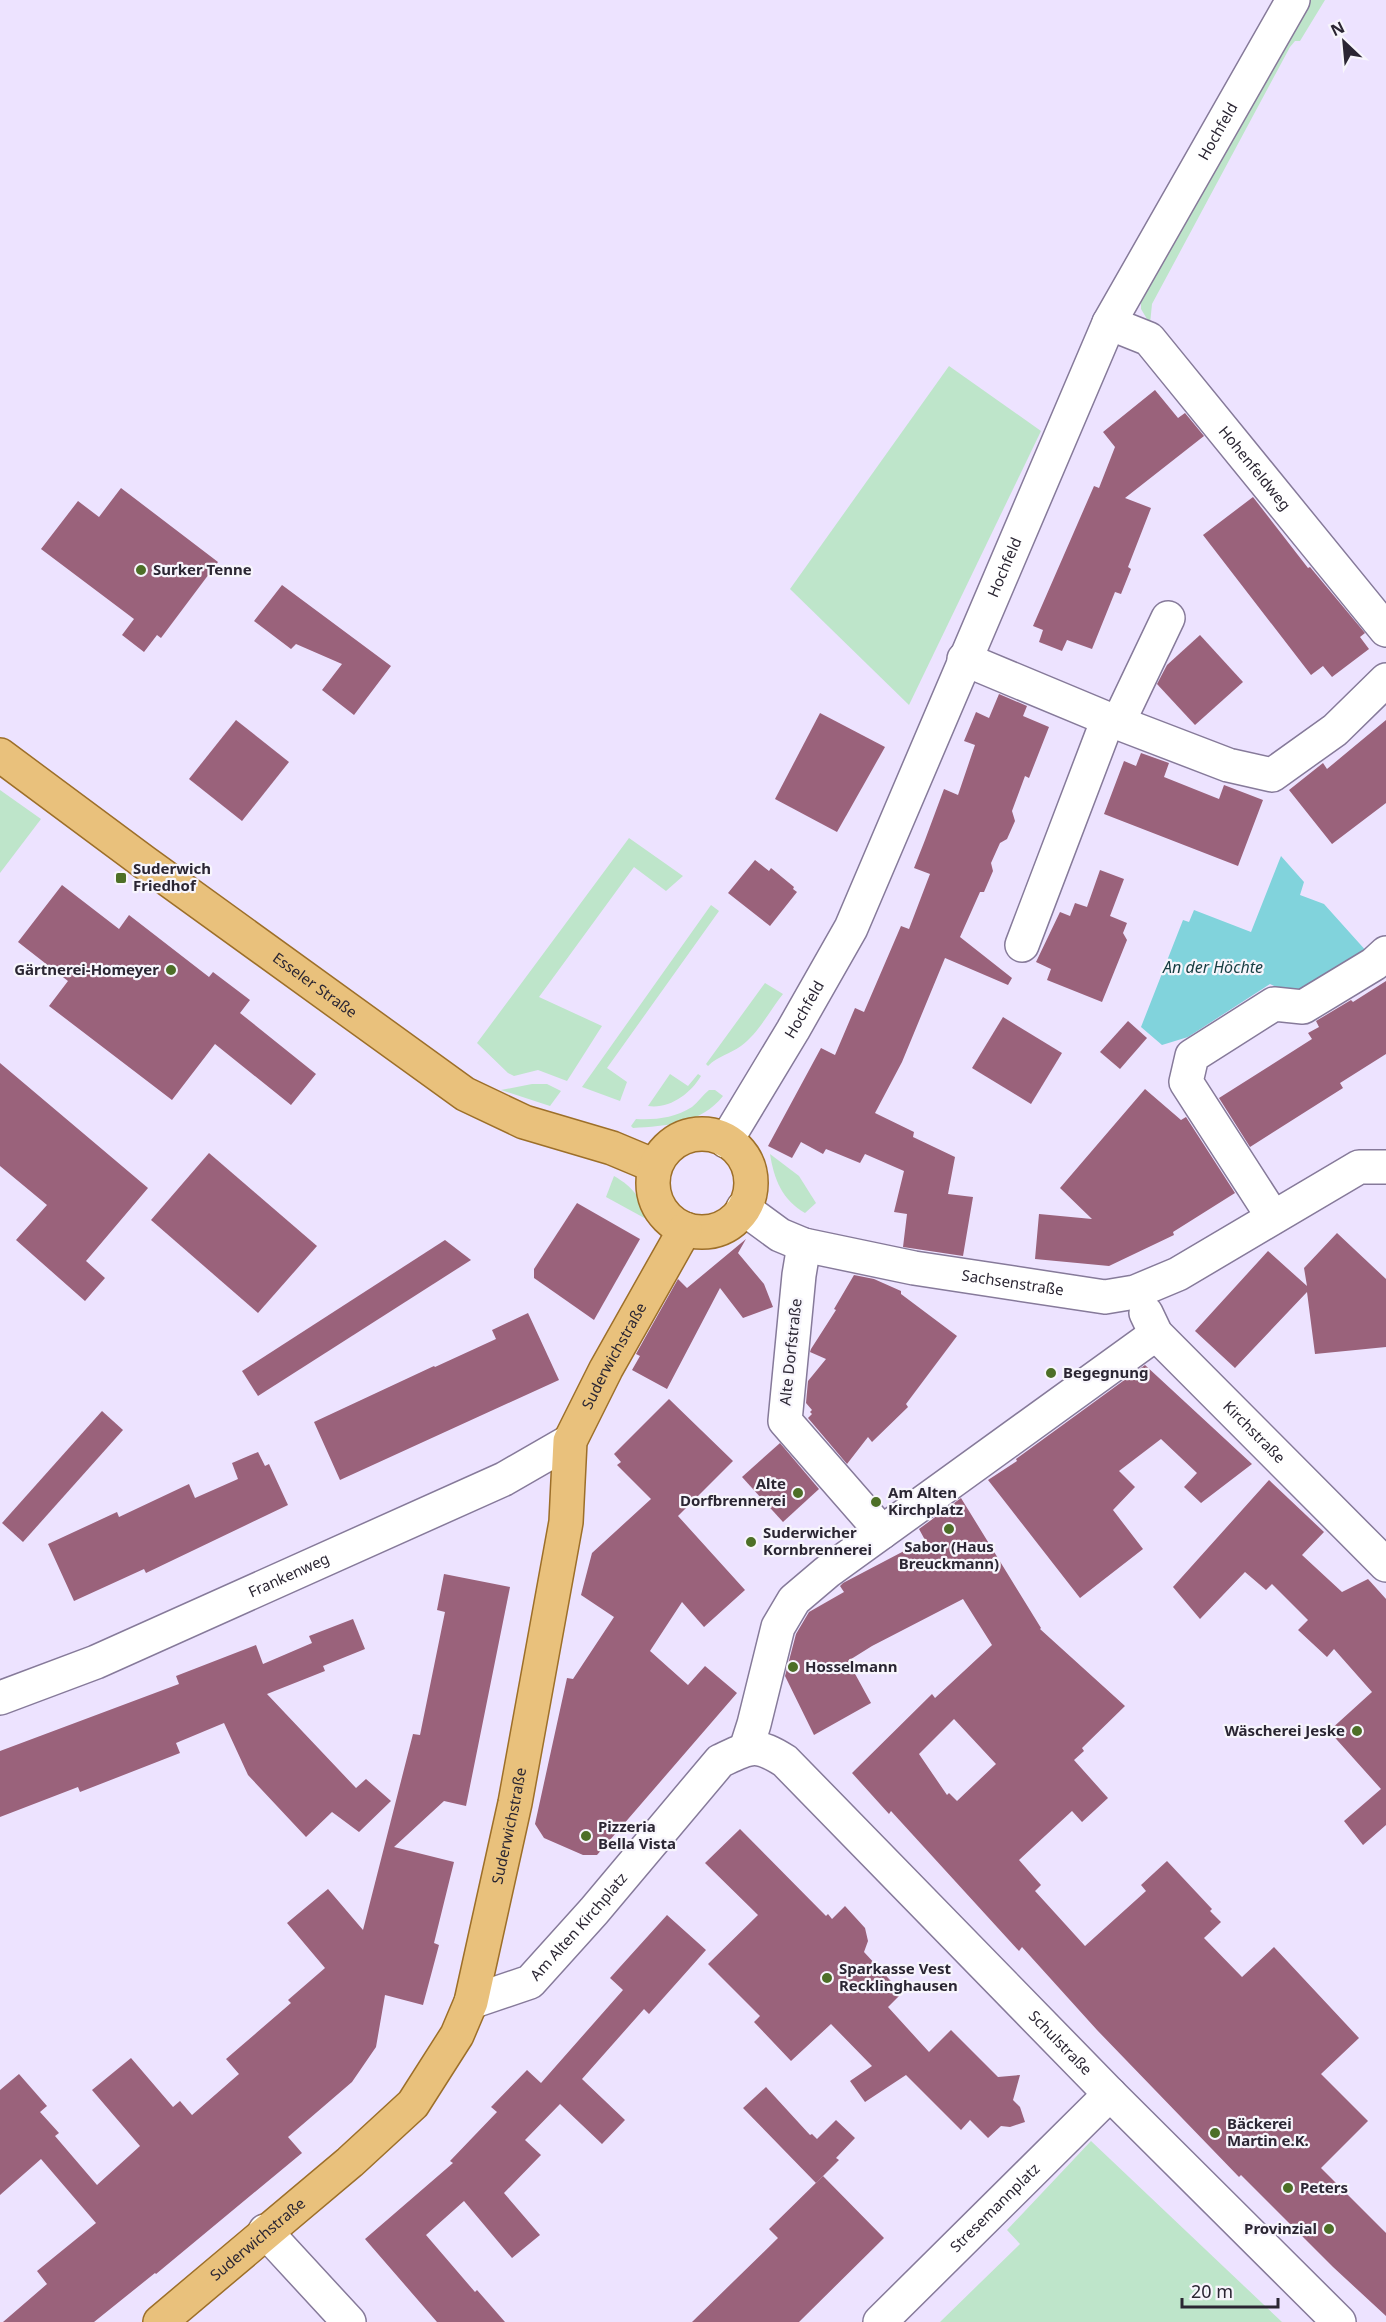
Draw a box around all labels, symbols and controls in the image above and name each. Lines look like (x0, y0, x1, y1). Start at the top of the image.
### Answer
north arrow (1314, 12, 1374, 72)
text: N (1327, 16, 1348, 41)
street label: Hochfeld (1193, 99, 1242, 164)
street label: Hohenfeldweg (1215, 421, 1296, 514)
street label: Hochfeld (982, 534, 1025, 600)
place label: Surker Tenne (153, 559, 252, 579)
marker: Surker Tenne (134, 563, 148, 577)
place label: Suderwich Friedhof (133, 858, 211, 895)
marker: Suderwich Friedhof (114, 871, 128, 885)
street label: Esseler Straße (269, 947, 361, 1022)
water label: An der Höchte (1162, 956, 1263, 978)
place label: Gärtnerei-Homeyer (14, 959, 159, 979)
marker: Gärtnerei-Homeyer (164, 963, 178, 977)
street label: Hochfeld (779, 977, 828, 1042)
street label: Sachsenstraße (960, 1264, 1065, 1300)
street label: Alte Dorfstraße (774, 1297, 806, 1406)
street label: Suderwichstraße (577, 1299, 650, 1412)
place label: Begegnung (1063, 1362, 1149, 1382)
marker: Begegnung (1044, 1366, 1058, 1380)
street label: Kirchstraße (1219, 1396, 1290, 1467)
place label: Alte Dorfbrennerei (680, 1473, 786, 1510)
place label: Am Alten Kirchplatz (888, 1482, 963, 1519)
marker: Alte Dorfbrennerei (791, 1486, 805, 1500)
marker: Am Alten Kirchplatz (869, 1495, 883, 1509)
place label: Suderwicher Kornbrennerei (763, 1522, 872, 1559)
marker: Sabor (Haus Breuckmann) (942, 1522, 956, 1536)
marker: Suderwicher Kornbrennerei (744, 1535, 758, 1549)
place label: Sabor (Haus Breuckmann) (899, 1536, 999, 1573)
street label: Frankenweg (245, 1548, 332, 1601)
place label: Hosselmann (805, 1656, 897, 1676)
marker: Hosselmann (786, 1660, 800, 1674)
place label: Wäscherei Jeske (1224, 1720, 1345, 1740)
marker: Wäscherei Jeske (1350, 1724, 1364, 1738)
street label: Suderwichstraße (486, 1766, 530, 1886)
place label: Pizzeria Bella Vista (598, 1816, 676, 1853)
marker: Pizzeria Bella Vista (579, 1829, 593, 1843)
street label: Am Alten Kirchplatz (525, 1868, 631, 1984)
place label: Sparkasse Vest Recklinghausen (839, 1958, 958, 1995)
marker: Sparkasse Vest Recklinghausen (820, 1971, 834, 1985)
street label: Schulstraße (1025, 2006, 1097, 2079)
place label: Bäckerei Martin e.K. (1227, 2113, 1309, 2150)
marker: Bäckerei Martin e.K. (1208, 2126, 1222, 2140)
street label: Stresemannplatz (945, 2158, 1044, 2256)
place label: Peters (1300, 2177, 1348, 2197)
marker: Peters (1281, 2181, 1295, 2195)
street label: Suderwichstraße (206, 2193, 309, 2285)
place label: Provinzial (1244, 2218, 1317, 2238)
marker: Provinzial (1322, 2222, 1336, 2236)
scale bar (1182, 2271, 1278, 2309)
text: 20 m (1191, 2279, 1233, 2303)

